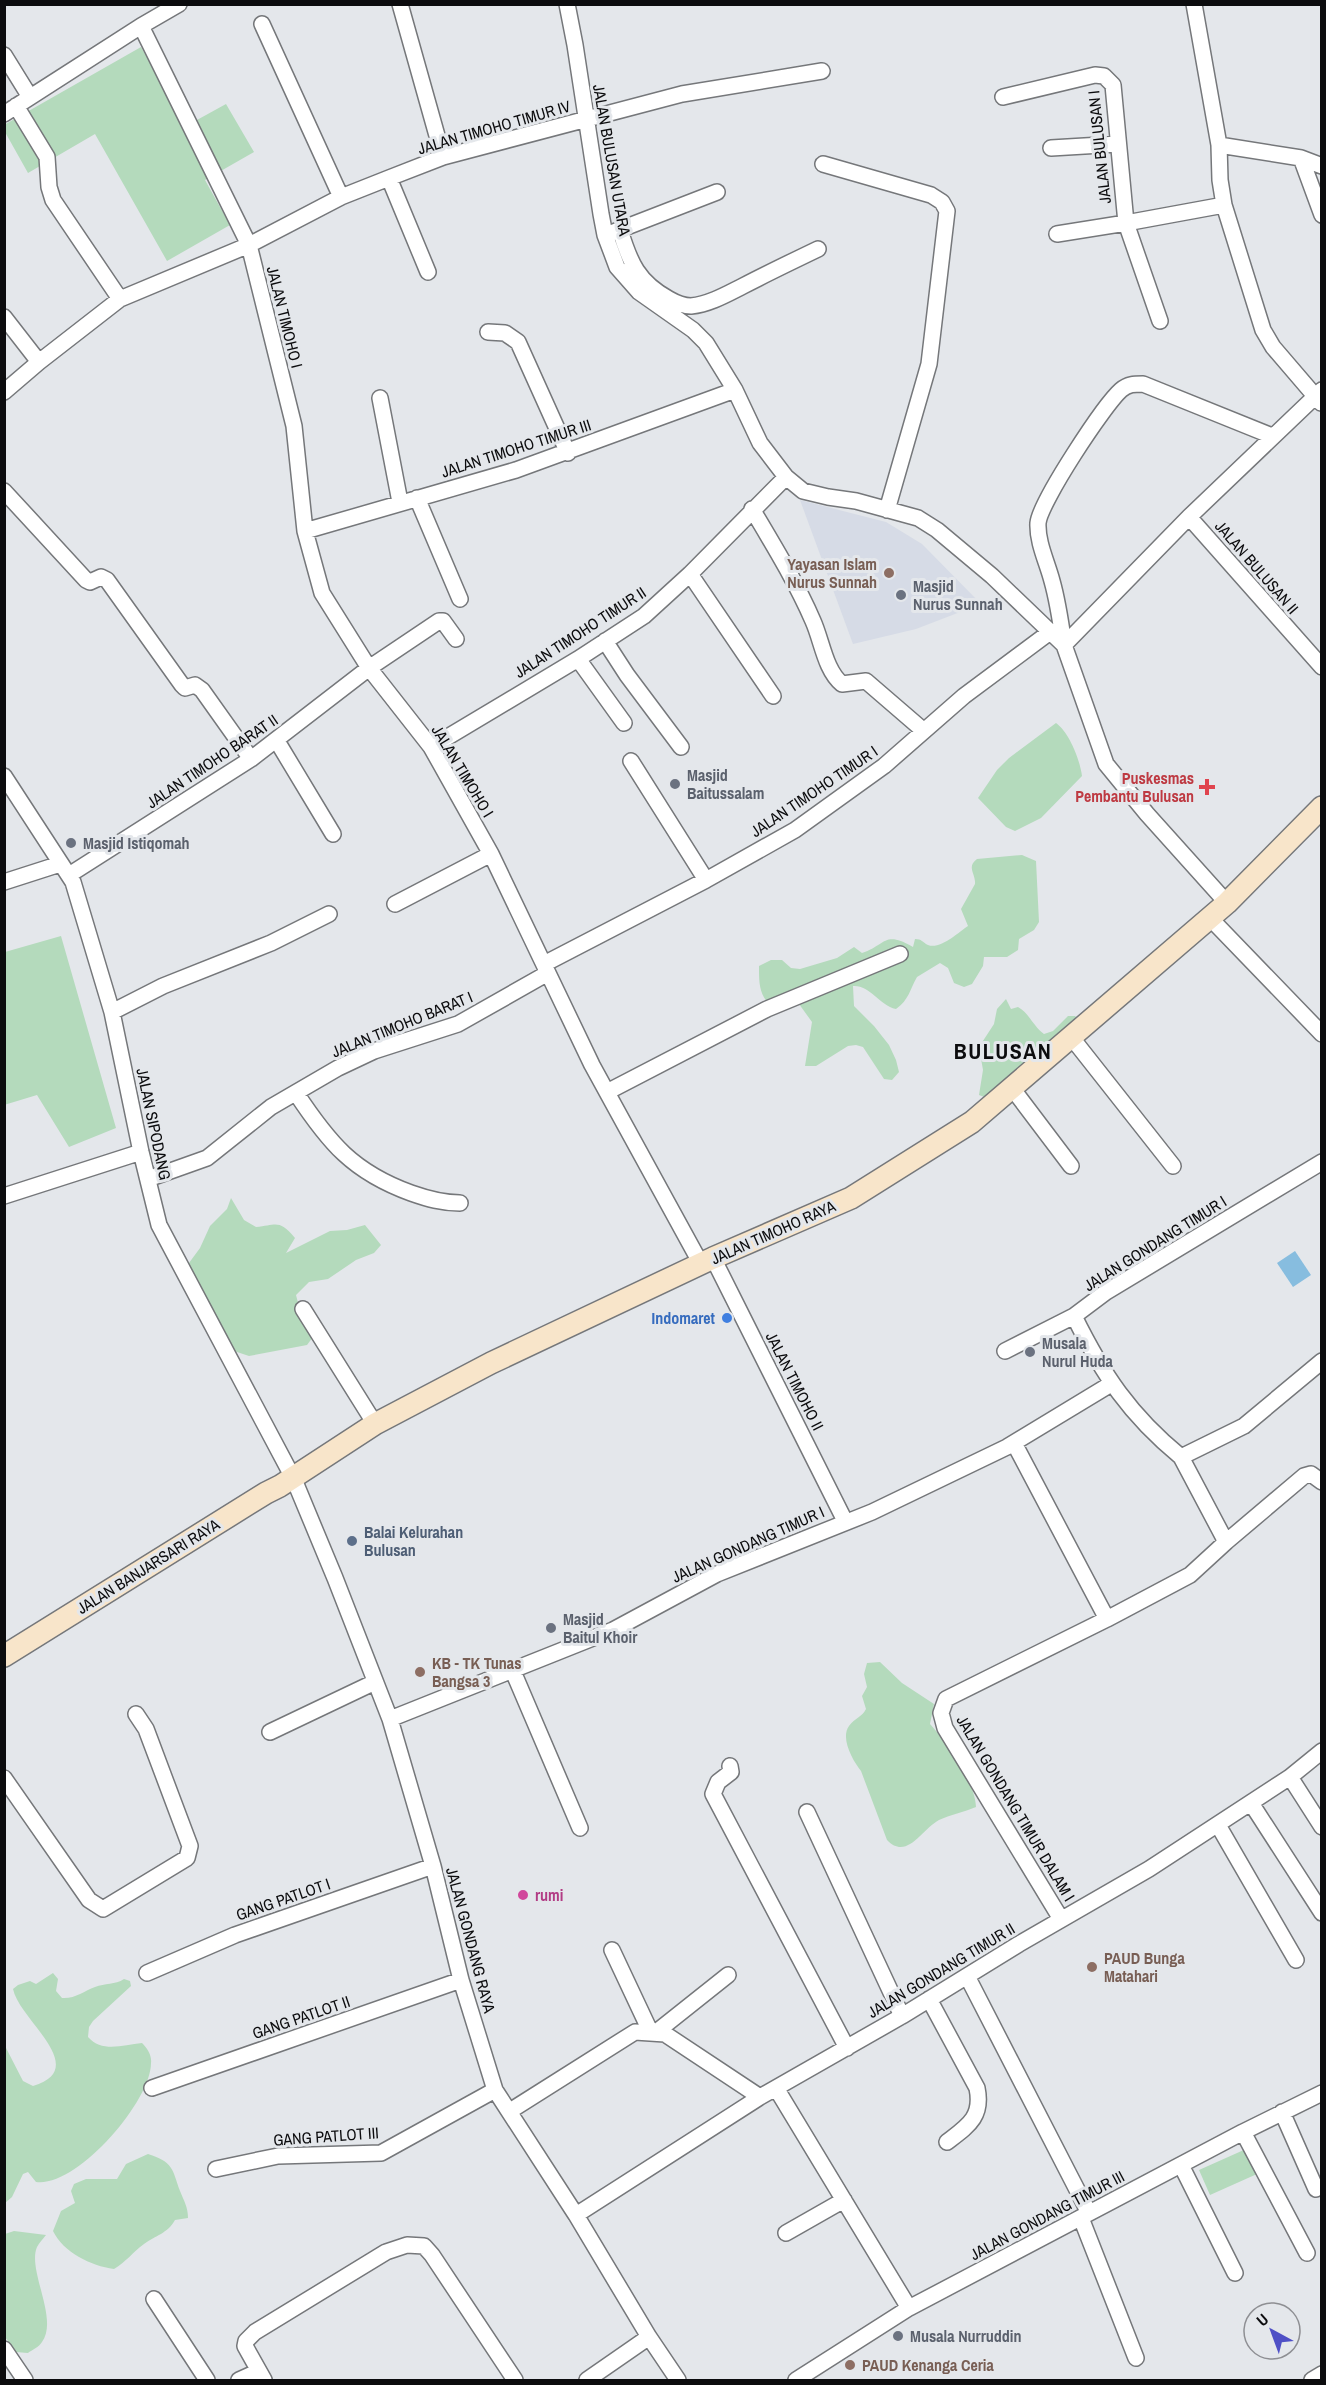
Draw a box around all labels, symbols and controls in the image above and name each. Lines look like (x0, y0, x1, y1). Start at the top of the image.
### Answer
street label: JALAN BULUSAN UTARA (588, 82, 636, 238)
street label: JALAN BULUSAN I (1082, 89, 1116, 205)
street label: JALAN TIMOHO TIMUR IV (415, 95, 573, 159)
street label: JALAN TIMOHO I (262, 264, 308, 370)
street label: JALAN TIMOHO TIMUR III (438, 413, 594, 483)
street label: JALAN BULUSAN II (1210, 515, 1304, 619)
place label: Yayasan Islam Nurus Sunnah (787, 553, 877, 593)
marker: Yayasan Islam Nurus Sunnah (882, 566, 896, 580)
place label: Masjid Nurus Sunnah (913, 575, 1003, 615)
street label: JALAN TIMOHO TIMUR II (510, 581, 650, 683)
marker: Masjid Nurus Sunnah (894, 588, 908, 602)
street label: JALAN TIMOHO BARAT II (142, 709, 282, 813)
street label: JALAN TIMOHO I (427, 721, 499, 821)
street label: JALAN TIMOHO TIMUR I (746, 740, 882, 842)
place label: Masjid Baitussalam (687, 764, 764, 804)
place label: Puskesmas Pembantu Bulusan (1075, 767, 1194, 807)
marker: Masjid Baitussalam (668, 777, 682, 791)
marker: Puskesmas Pembantu Bulusan (1198, 778, 1216, 796)
place label: Masjid Istiqomah (83, 832, 189, 854)
marker: Masjid Istiqomah (64, 836, 78, 850)
street label: JALAN TIMOHO BARAT I (328, 986, 476, 1062)
district label: BULUSAN (954, 1036, 1052, 1066)
street label: JALAN SIPODANG (131, 1066, 177, 1182)
street label: JALAN GONDANG TIMUR I (1079, 1190, 1231, 1296)
street label: JALAN TIMOHO RAYA (707, 1195, 839, 1269)
place label: Indomaret (652, 1307, 716, 1329)
marker: Indomaret (720, 1311, 734, 1325)
street label: JALAN TIMOHO II (761, 1328, 829, 1434)
place label: Musala Nurul Huda (1042, 1332, 1113, 1372)
marker: Musala Nurul Huda (1023, 1345, 1037, 1359)
street label: JALAN GONDANG TIMUR I (668, 1500, 828, 1588)
street label: JALAN BANJARSARI RAYA (72, 1513, 224, 1619)
place label: Balai Kelurahan Bulusan (364, 1521, 463, 1561)
marker: Balai Kelurahan Bulusan (345, 1534, 359, 1548)
place label: Masjid Baitul Khoir (563, 1608, 638, 1648)
marker: Masjid Baitul Khoir (544, 1621, 558, 1635)
place label: KB - TK Tunas Bangsa 3 (432, 1652, 521, 1692)
marker: KB - TK Tunas Bangsa 3 (413, 1665, 427, 1679)
street label: JALAN GONDANG TIMUR DALAM I (952, 1711, 1080, 1905)
street label: JALAN GONDANG RAYA (441, 1865, 501, 2015)
street label: GANG PATLOT I (233, 1873, 333, 1925)
place label: rumi (535, 1884, 563, 1906)
marker: rumi (516, 1888, 530, 1902)
street label: JALAN GONDANG TIMUR II (863, 1917, 1019, 2023)
place label: PAUD Bunga Matahari (1104, 1947, 1185, 1987)
marker: PAUD Bunga Matahari (1085, 1960, 1099, 1974)
street label: GANG PATLOT II (249, 1990, 353, 2044)
street label: GANG PATLOT III (272, 2121, 380, 2151)
street label: JALAN GONDANG TIMUR III (966, 2165, 1128, 2265)
north arrow (1242, 2301, 1302, 2361)
text: U (1251, 2308, 1273, 2331)
place label: Musala Nurruddin (910, 2325, 1022, 2347)
marker: Musala Nurruddin (891, 2329, 905, 2343)
place label: PAUD Kenanga Ceria (862, 2354, 994, 2376)
marker: PAUD Kenanga Ceria (843, 2358, 857, 2372)

